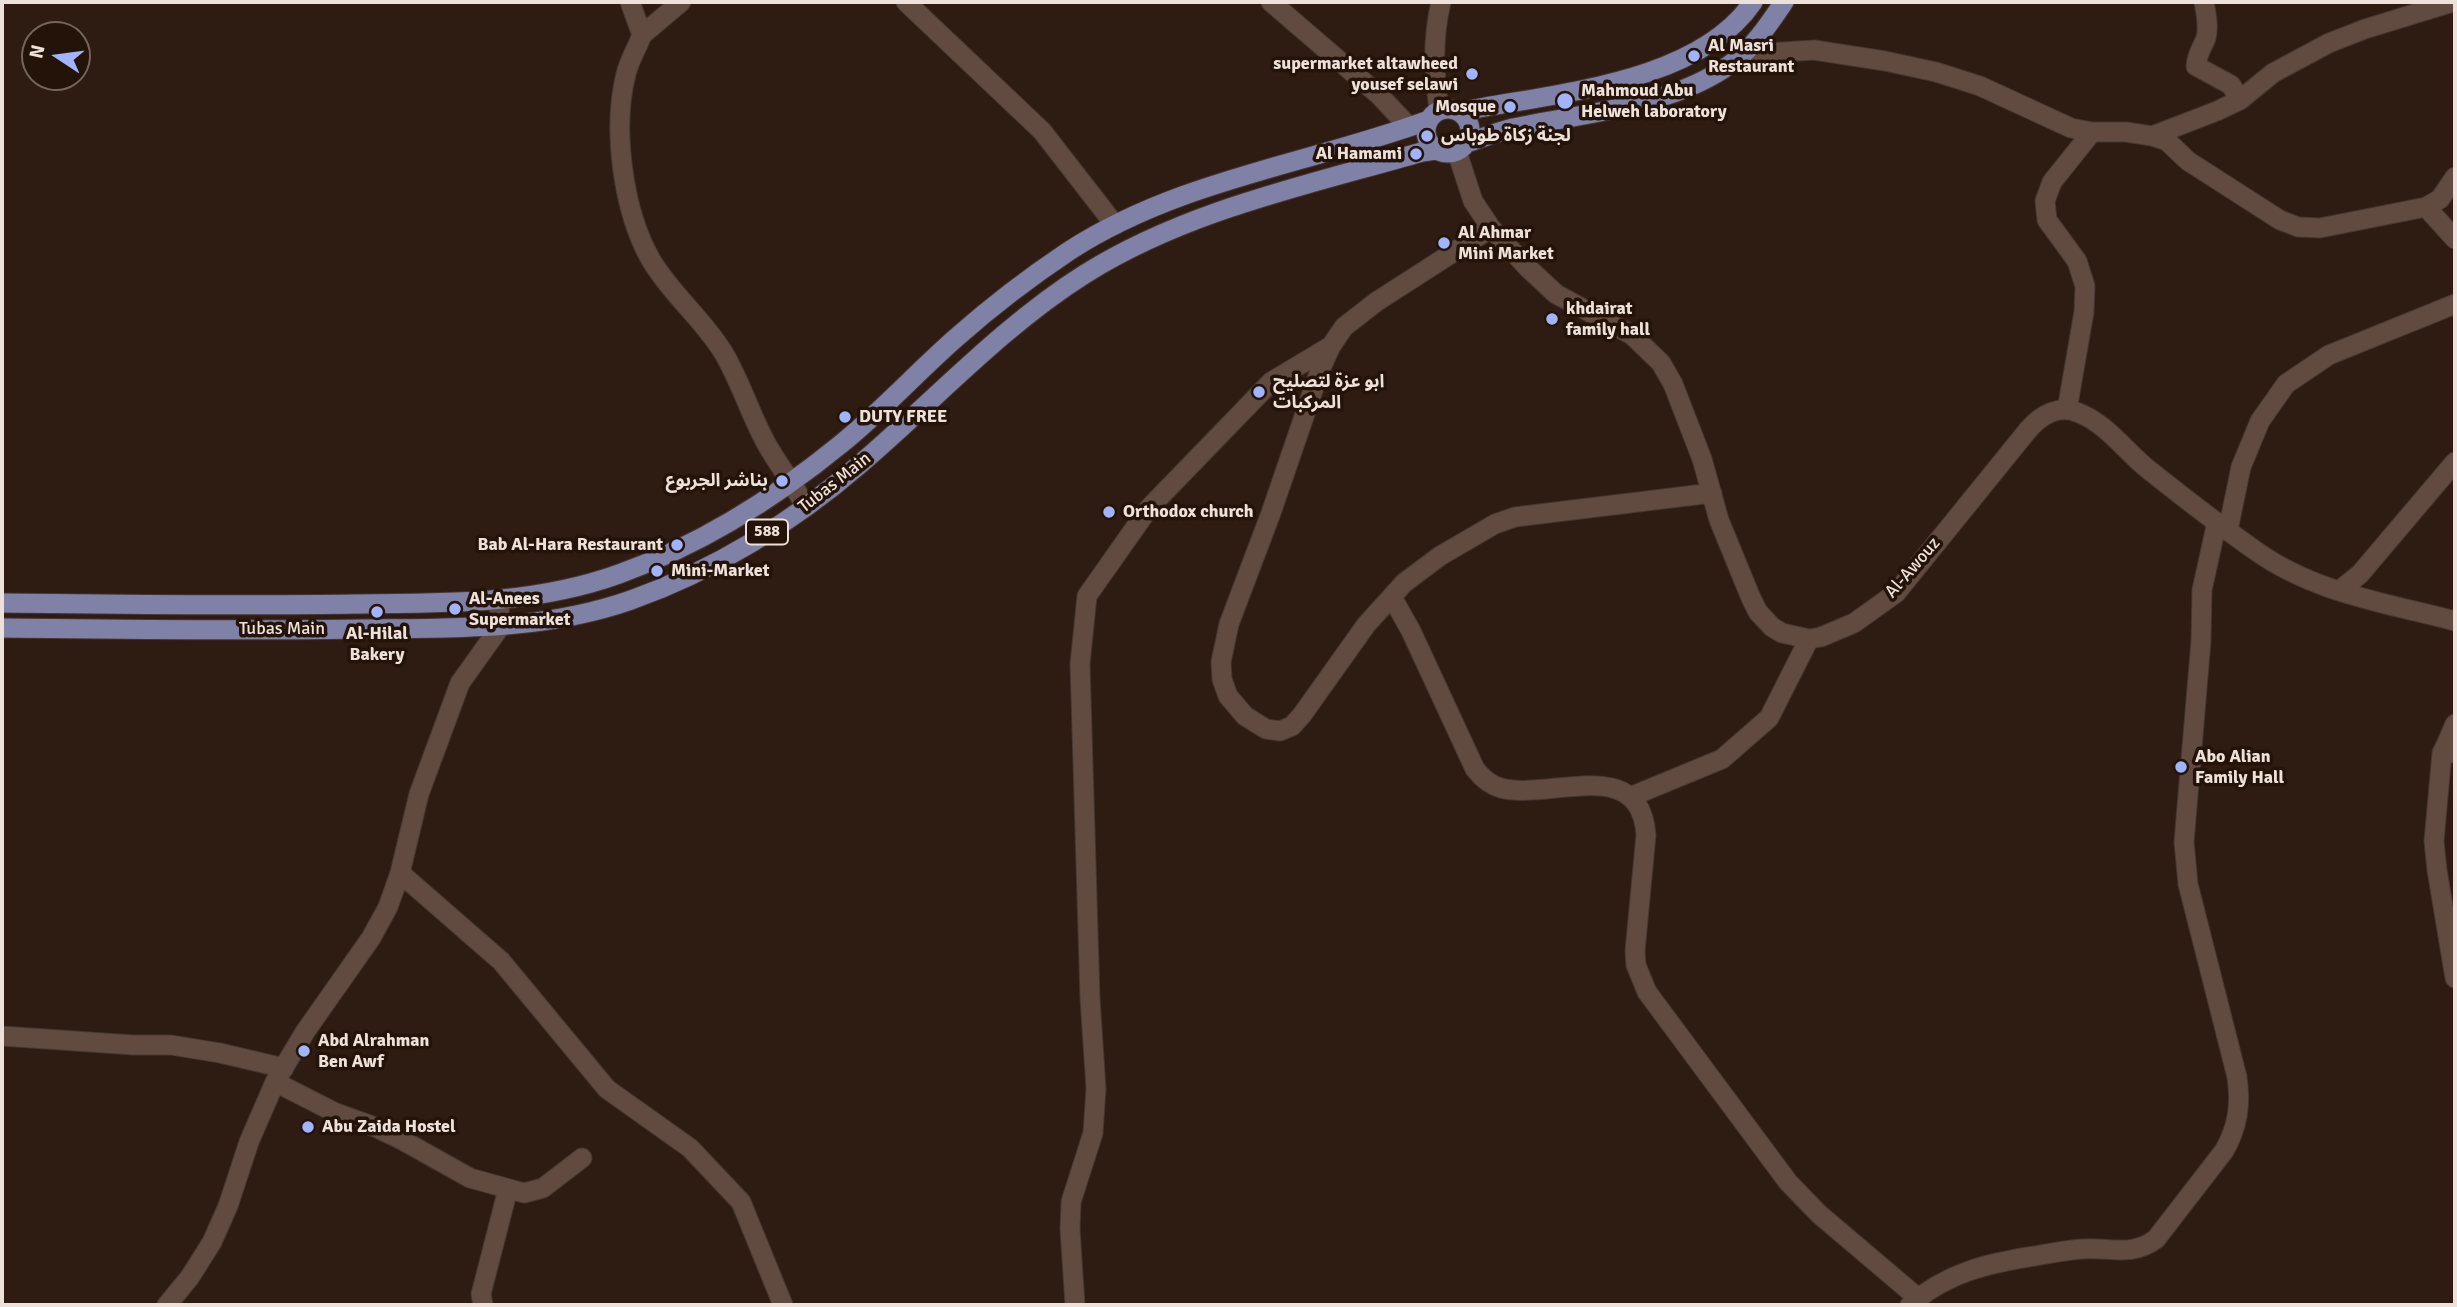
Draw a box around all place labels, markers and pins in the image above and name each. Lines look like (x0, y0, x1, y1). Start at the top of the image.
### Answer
place label: Al Masri Restaurant (1708, 35, 1794, 78)
marker: Al Masri Restaurant (1686, 48, 1702, 64)
place label: supermarket altawheed yousef selawi (1273, 53, 1458, 96)
marker: supermarket altawheed yousef selawi (1464, 66, 1480, 82)
place label: Mahmoud Abu Helweh laboratory (1581, 80, 1727, 122)
marker: Mahmoud Abu Helweh laboratory (1555, 91, 1575, 111)
place label: Mosque (1435, 96, 1496, 118)
marker: Mosque (1502, 99, 1518, 115)
place label: لجنة زكاة طوباس (1441, 125, 1571, 147)
marker: لجنة زكاة طوباس (1419, 128, 1435, 144)
place label: Al Hamami (1316, 143, 1402, 165)
marker: Al Hamami (1408, 146, 1424, 162)
place label: Al Ahmar Mini Market (1458, 222, 1554, 264)
marker: Al Ahmar Mini Market (1436, 235, 1452, 251)
place label: khdairat family hall (1566, 298, 1650, 340)
marker: khdairat family hall (1544, 311, 1560, 327)
place label: ابو عزة لتصليح المركبات (1273, 371, 1384, 414)
marker: ابو عزة لتصليح المركبات (1251, 384, 1267, 400)
place label: DUTY FREE (859, 406, 947, 428)
marker: DUTY FREE (837, 409, 853, 425)
place label: بناشر الجربوع (666, 470, 768, 492)
marker: بناشر الجربوع (774, 473, 790, 489)
place label: Orthodox church (1123, 501, 1254, 523)
marker: Orthodox church (1101, 504, 1117, 520)
place label: Bab Al-Hara Restaurant (477, 534, 663, 556)
marker: Bab Al-Hara Restaurant (669, 537, 685, 553)
place label: Mini-Market (671, 560, 770, 582)
marker: Mini-Market (649, 563, 665, 579)
place label: Al-Anees Supermarket (469, 588, 570, 630)
marker: Al-Anees Supermarket (447, 601, 463, 617)
marker: Al-Hilal Bakery (369, 604, 385, 620)
place label: Al-Hilal Bakery (346, 623, 408, 666)
place label: Abo Alian Family Hall (2195, 746, 2284, 788)
marker: Abo Alian Family Hall (2173, 759, 2189, 775)
place label: Abd Alrahman Ben Awf (318, 1030, 429, 1072)
marker: Abd Alrahman Ben Awf (296, 1043, 312, 1059)
place label: Abu Zaida Hostel (322, 1116, 456, 1138)
marker: Abu Zaida Hostel (300, 1119, 316, 1135)

